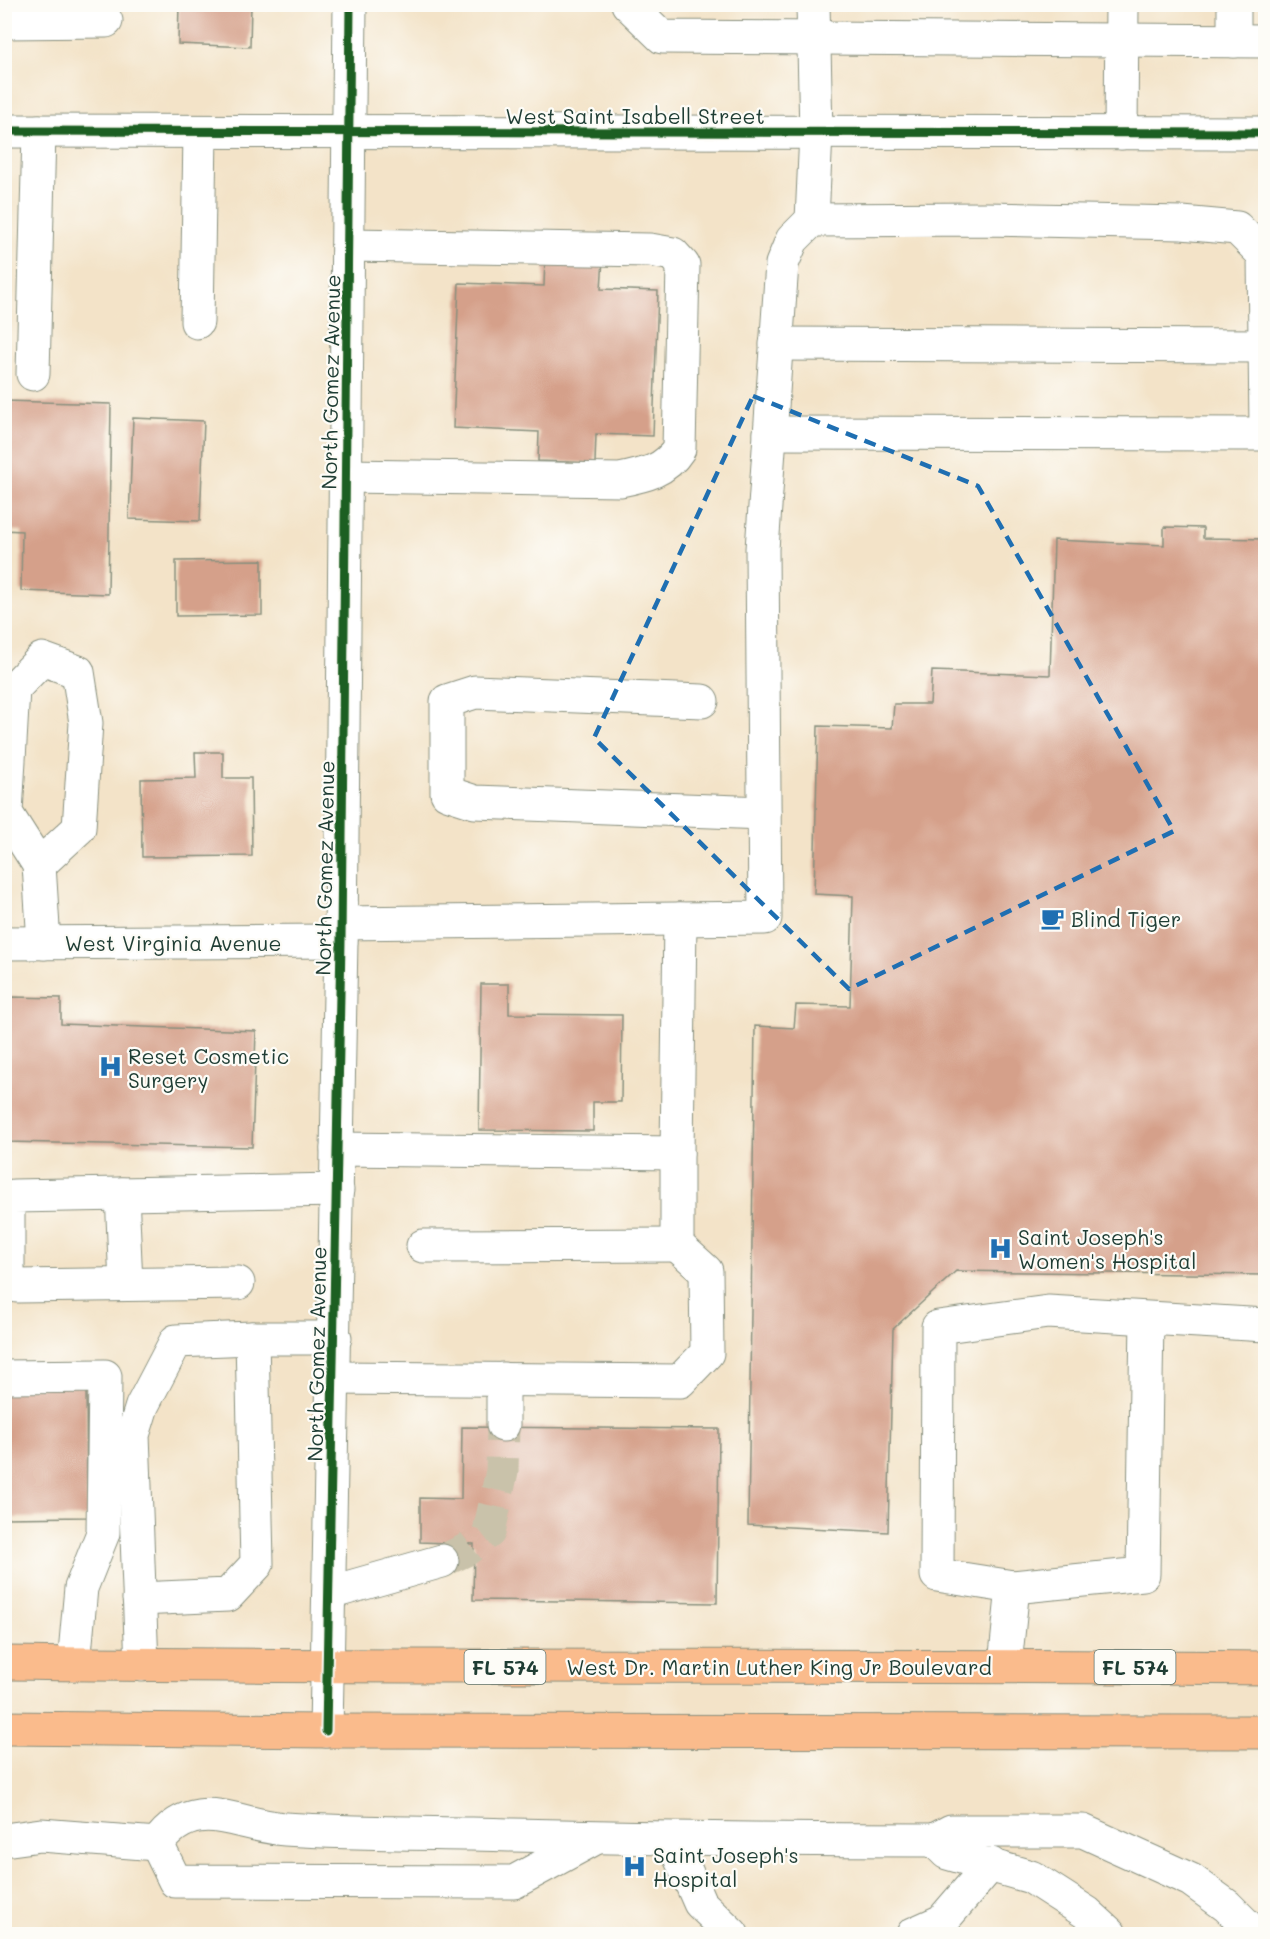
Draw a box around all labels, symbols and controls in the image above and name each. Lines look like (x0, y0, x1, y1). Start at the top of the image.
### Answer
street label: West Saint Isabell Street (505, 102, 765, 129)
street label: North Gomez Avenue (315, 274, 345, 490)
street label: North Gomez Avenue (309, 760, 339, 976)
cafe icon: Blind Tiger (1040, 905, 1066, 931)
place label: Blind Tiger (1071, 905, 1181, 932)
street label: West Virginia Avenue (64, 929, 282, 956)
place label: Reset Cosmetic Surgery (128, 1042, 289, 1093)
hospital icon: Reset Cosmetic Surgery (97, 1054, 123, 1080)
place label: Saint Joseph's Women's Hospital (1018, 1223, 1196, 1274)
hospital icon: Saint Joseph's Women's Hospital (987, 1235, 1013, 1261)
street label: North Gomez Avenue (301, 1246, 331, 1462)
road number: FL 574 (464, 1650, 546, 1684)
road number: FL 574 (1094, 1650, 1176, 1684)
street label: West Dr. Martin Luther King Jr Boulevard (566, 1653, 992, 1680)
place label: Saint Joseph's Hospital (653, 1841, 799, 1892)
hospital icon: Saint Joseph's Hospital (622, 1853, 648, 1879)

